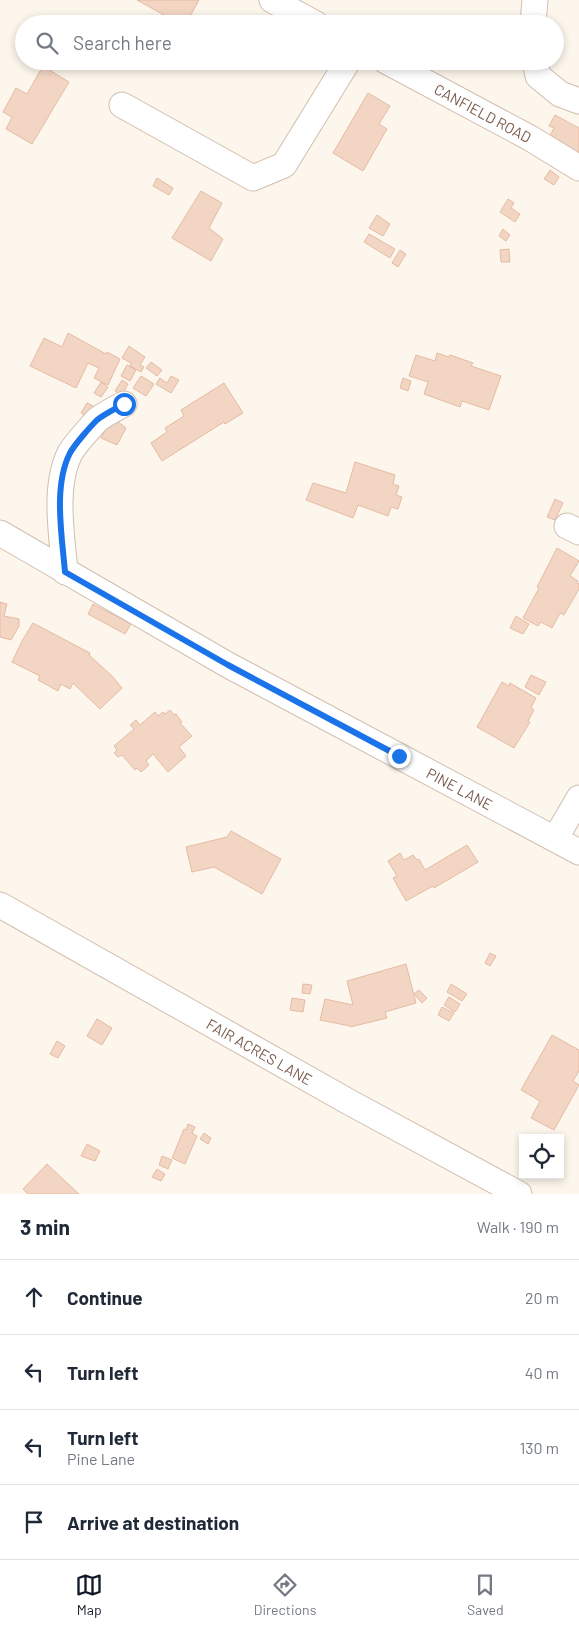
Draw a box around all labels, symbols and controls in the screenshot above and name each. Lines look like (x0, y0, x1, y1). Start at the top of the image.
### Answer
search box (15, 15, 564, 70)
icon: search (33, 29, 61, 57)
text: Search here (73, 31, 172, 54)
street label: CANFIELD ROAD (431, 80, 535, 146)
route start (113, 393, 136, 416)
route end (388, 745, 411, 768)
street label: PINE LANE (424, 764, 496, 813)
street label: FAIR ACRES LANE (204, 1015, 315, 1088)
map controls (519, 1134, 564, 1179)
button: locate (519, 1134, 564, 1179)
text: 3 min (20, 1214, 70, 1239)
text: Walk · 190 m (477, 1217, 559, 1236)
icon: ahead (20, 1283, 48, 1311)
text: Continue (67, 1286, 143, 1309)
text: 20 m (525, 1288, 559, 1307)
icon: left (20, 1358, 48, 1386)
text: Turn left (67, 1361, 138, 1384)
text: 40 m (525, 1363, 559, 1382)
text: Turn left (67, 1426, 138, 1449)
icon: left (20, 1433, 48, 1461)
text: 130 m (520, 1438, 559, 1457)
text: Pine Lane (67, 1449, 135, 1468)
icon: arrive (20, 1508, 48, 1536)
text: Arrive at destination (67, 1511, 239, 1534)
tab: Map (75, 1571, 103, 1618)
tab: Directions (254, 1571, 316, 1618)
tab: Saved (467, 1571, 504, 1618)

